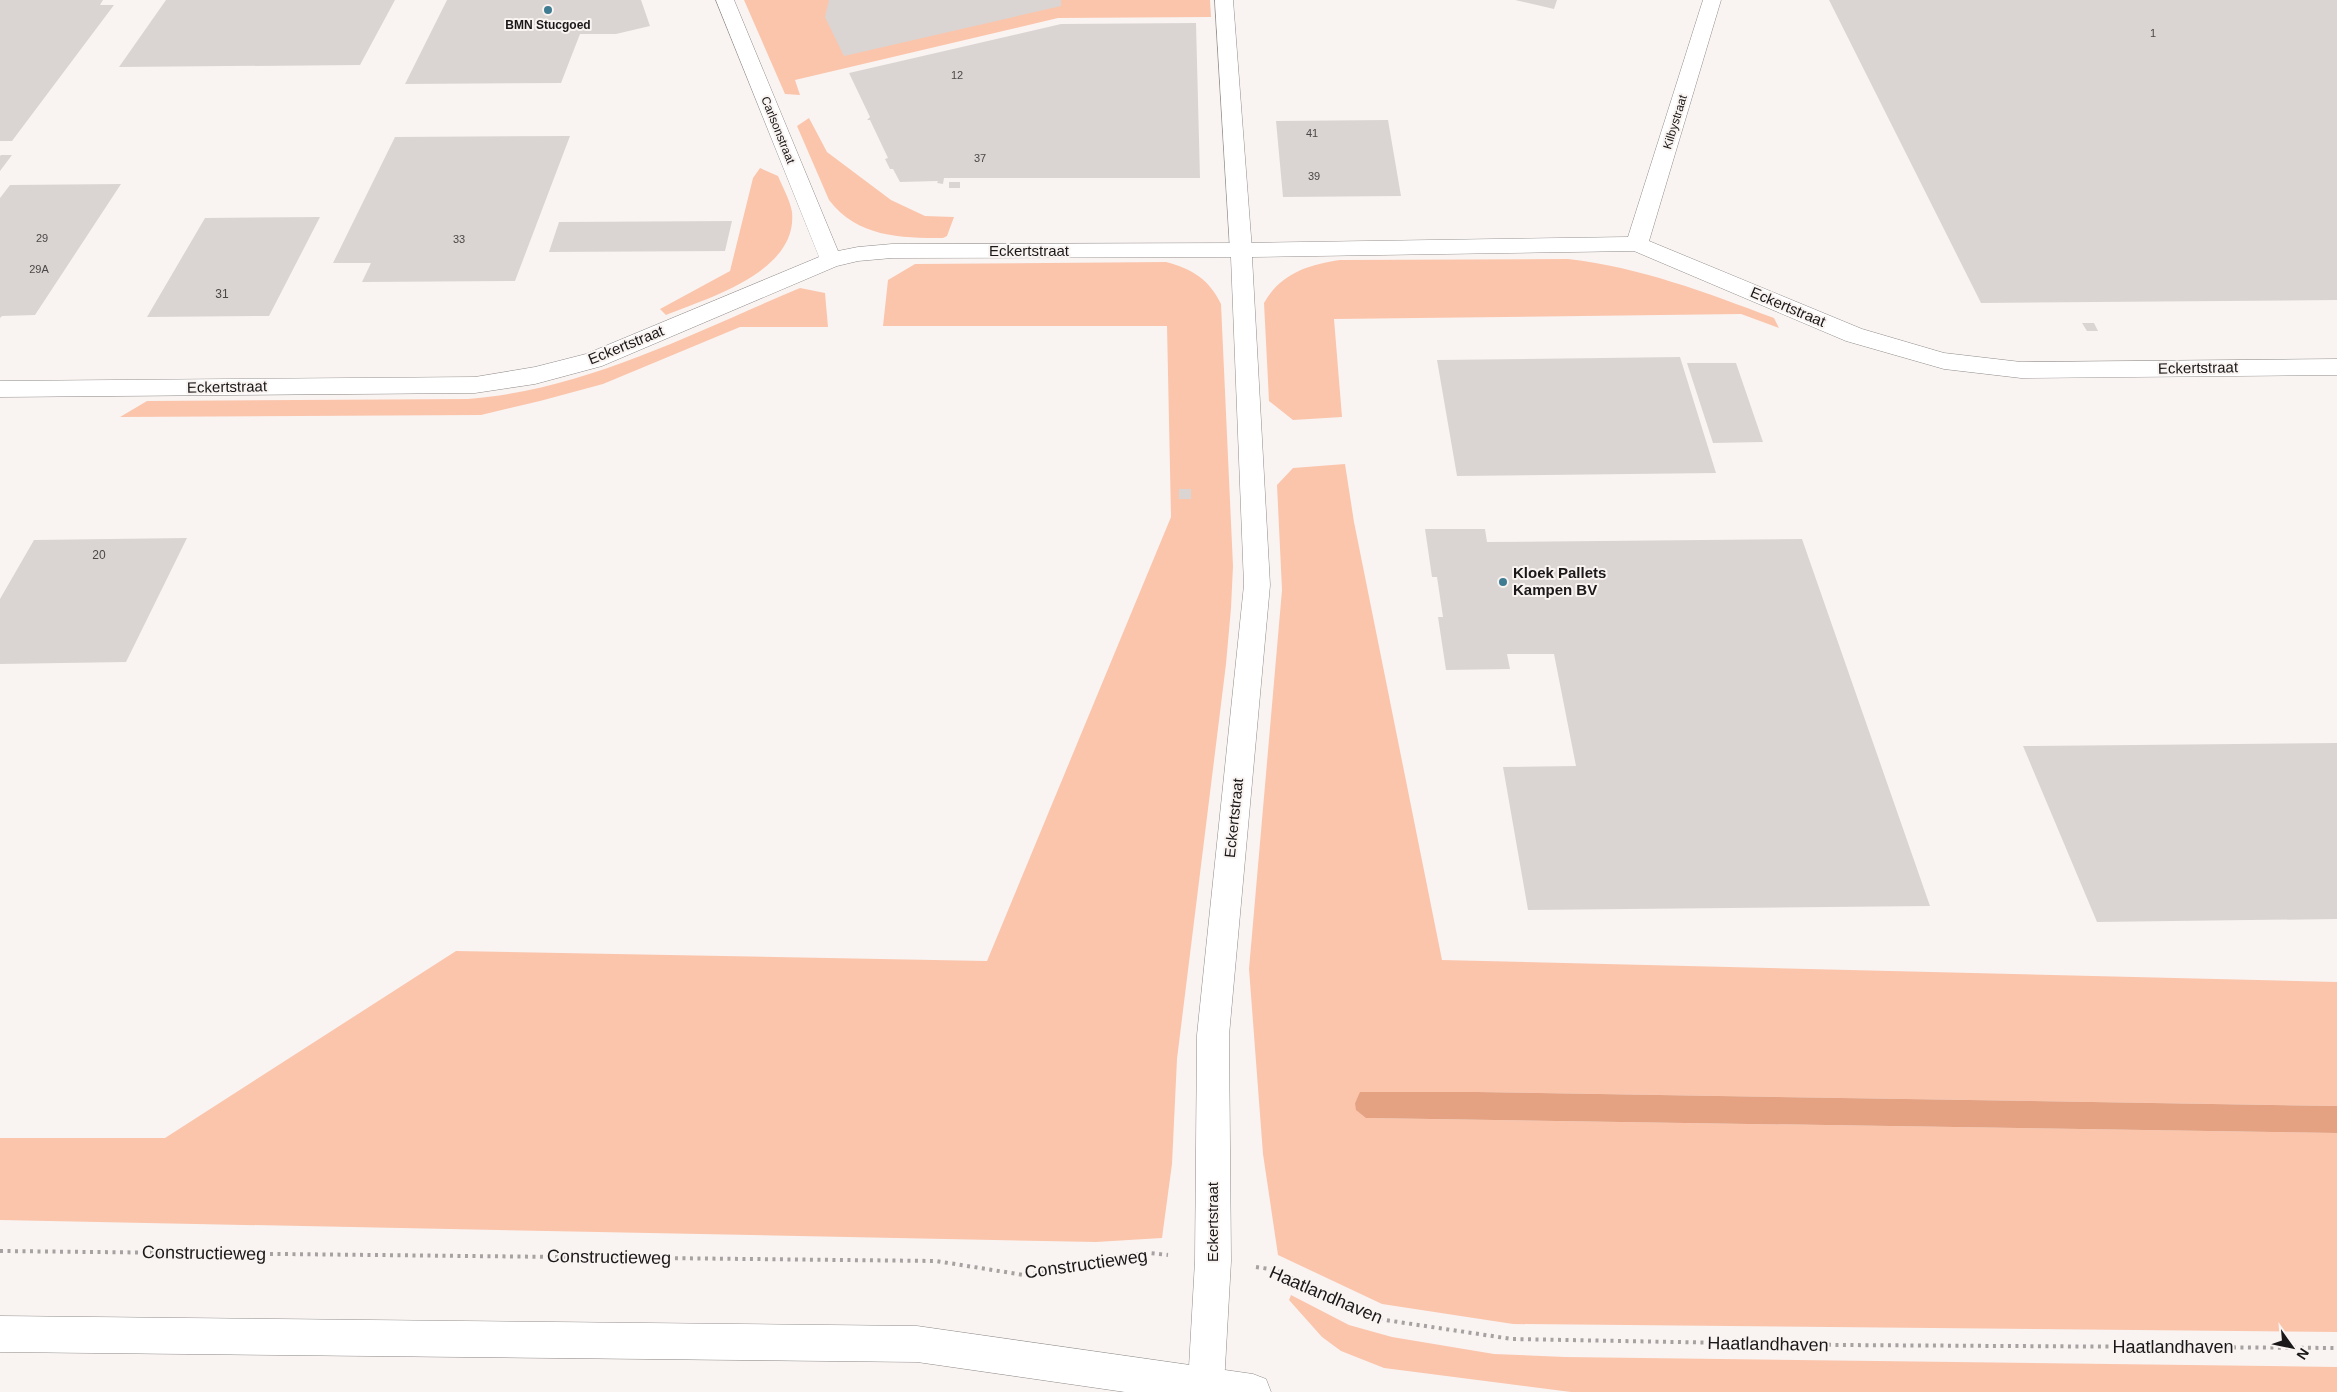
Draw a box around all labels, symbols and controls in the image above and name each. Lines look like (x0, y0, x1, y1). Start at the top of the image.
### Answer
marker: BMN Stucgoed (542, 4, 554, 16)
place label: BMN Stucgoed (505, 18, 591, 32)
house number: 1 (2150, 27, 2156, 39)
house number: 12 (951, 69, 963, 81)
street label: Kilbystraat (1660, 93, 1690, 151)
street label: Carlsonstraat (758, 94, 798, 166)
house number: 41 (1306, 127, 1318, 139)
house number: 37 (974, 152, 986, 164)
house number: 39 (1308, 170, 1320, 182)
house number: 29 (36, 232, 48, 244)
house number: 33 (453, 233, 465, 245)
street label: Eckertstraat (989, 242, 1070, 259)
house number: 29A (29, 263, 49, 275)
street label: Eckertstraat (1748, 283, 1829, 330)
house number: 31 (215, 287, 229, 301)
street label: Eckertstraat (586, 321, 667, 367)
street label: Eckertstraat (2158, 358, 2239, 377)
street label: Eckertstraat (187, 377, 268, 396)
house number: 20 (92, 548, 106, 562)
place label: Kloek Pallets Kampen BV (1513, 564, 1606, 598)
marker: Kloek Pallets Kampen BV (1497, 576, 1509, 588)
street label: Eckertstraat (1221, 776, 1246, 859)
street label: Eckertstraat (1204, 1181, 1221, 1262)
street label: Constructieweg (142, 1242, 266, 1264)
street label: Constructieweg (1023, 1245, 1149, 1283)
street label: Constructieweg (547, 1246, 671, 1268)
street label: Haatlandhaven (1266, 1262, 1386, 1328)
north arrow (2267, 1322, 2317, 1372)
street label: Haatlandhaven (1707, 1333, 1829, 1355)
street label: Haatlandhaven (2112, 1337, 2234, 1357)
text: N (2293, 1345, 2312, 1363)

